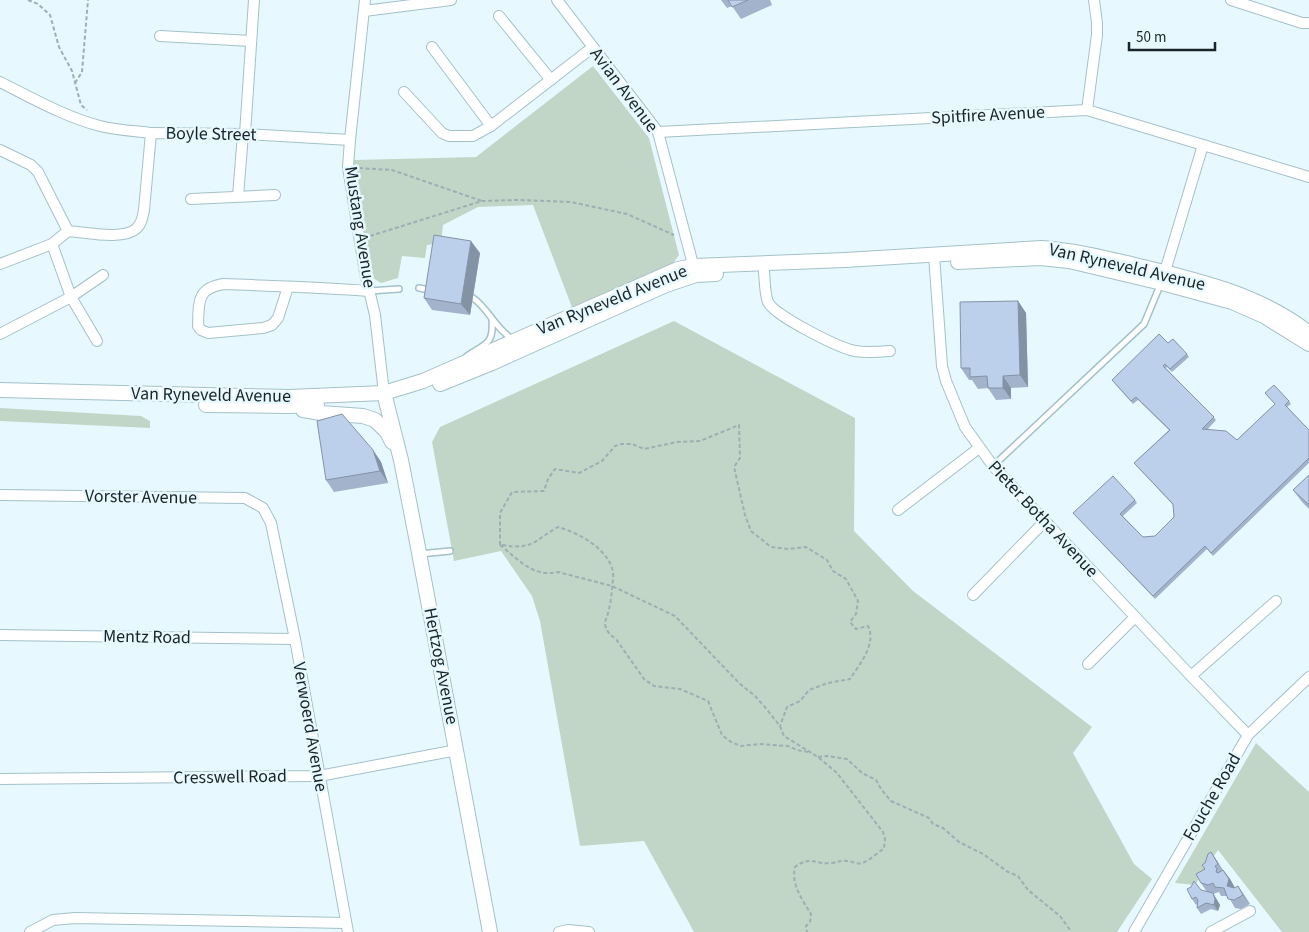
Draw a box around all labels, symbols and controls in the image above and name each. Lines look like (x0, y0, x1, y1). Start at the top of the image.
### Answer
scale bar (1129, 20, 1215, 52)
text: 50 m (1136, 27, 1166, 48)
street label: Avian Avenue (584, 42, 664, 138)
street label: Spitfire Avenue (931, 100, 1046, 130)
street label: Boyle Street (165, 121, 257, 147)
street label: Mustang Avenue (338, 164, 382, 290)
street label: Van Ryneveld Avenue (1046, 237, 1208, 297)
street label: Van Ryneveld Avenue (533, 258, 691, 342)
street label: Van Ryneveld Avenue (131, 381, 291, 409)
street label: Pieter Botha Avenue (982, 455, 1104, 583)
street label: Vorster Avenue (85, 484, 197, 510)
street label: Hertzog Avenue (417, 606, 465, 727)
street label: Mentz Road (103, 624, 191, 650)
street label: Verwoerd Avenue (286, 660, 334, 794)
street label: Fouche Road (1177, 749, 1247, 845)
street label: Cresswell Road (173, 764, 287, 790)

